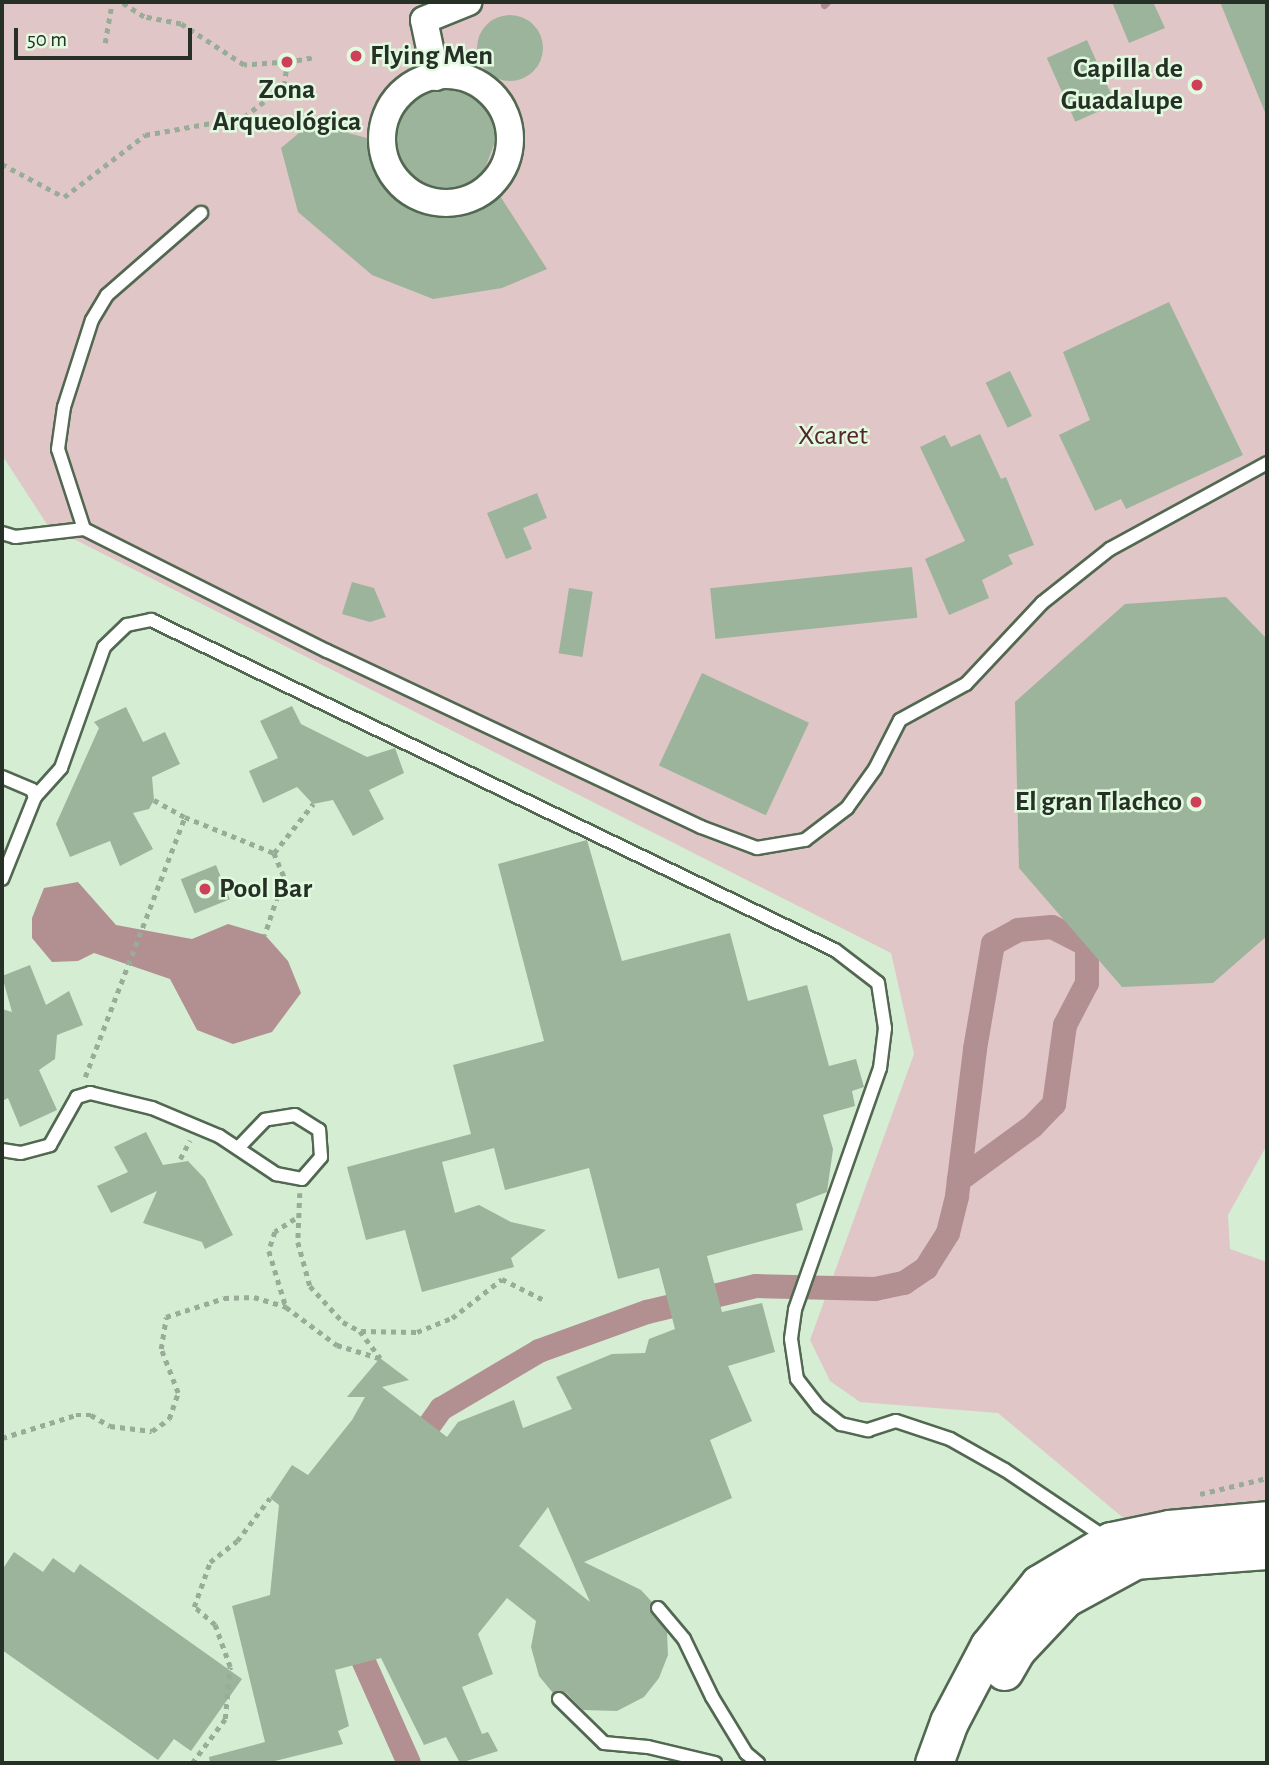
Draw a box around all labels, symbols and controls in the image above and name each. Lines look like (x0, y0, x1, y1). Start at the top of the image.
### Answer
scale bar (18, 14, 196, 58)
text: 50 m (27, 29, 67, 50)
place label: Flying Men (370, 39, 493, 73)
marker: Flying Men (348, 48, 364, 64)
place label: Capilla de Guadalupe (1061, 52, 1183, 118)
marker: Zona Arqueológica (279, 54, 295, 70)
place label: Zona Arqueológica (212, 73, 362, 139)
marker: Capilla de Guadalupe (1189, 77, 1205, 93)
park label: Xcaret (798, 419, 868, 453)
place label: El gran Tlachco (1015, 785, 1182, 819)
marker: El gran Tlachco (1188, 794, 1204, 810)
place label: Pool Bar (219, 872, 312, 906)
marker: Pool Bar (197, 881, 213, 897)

